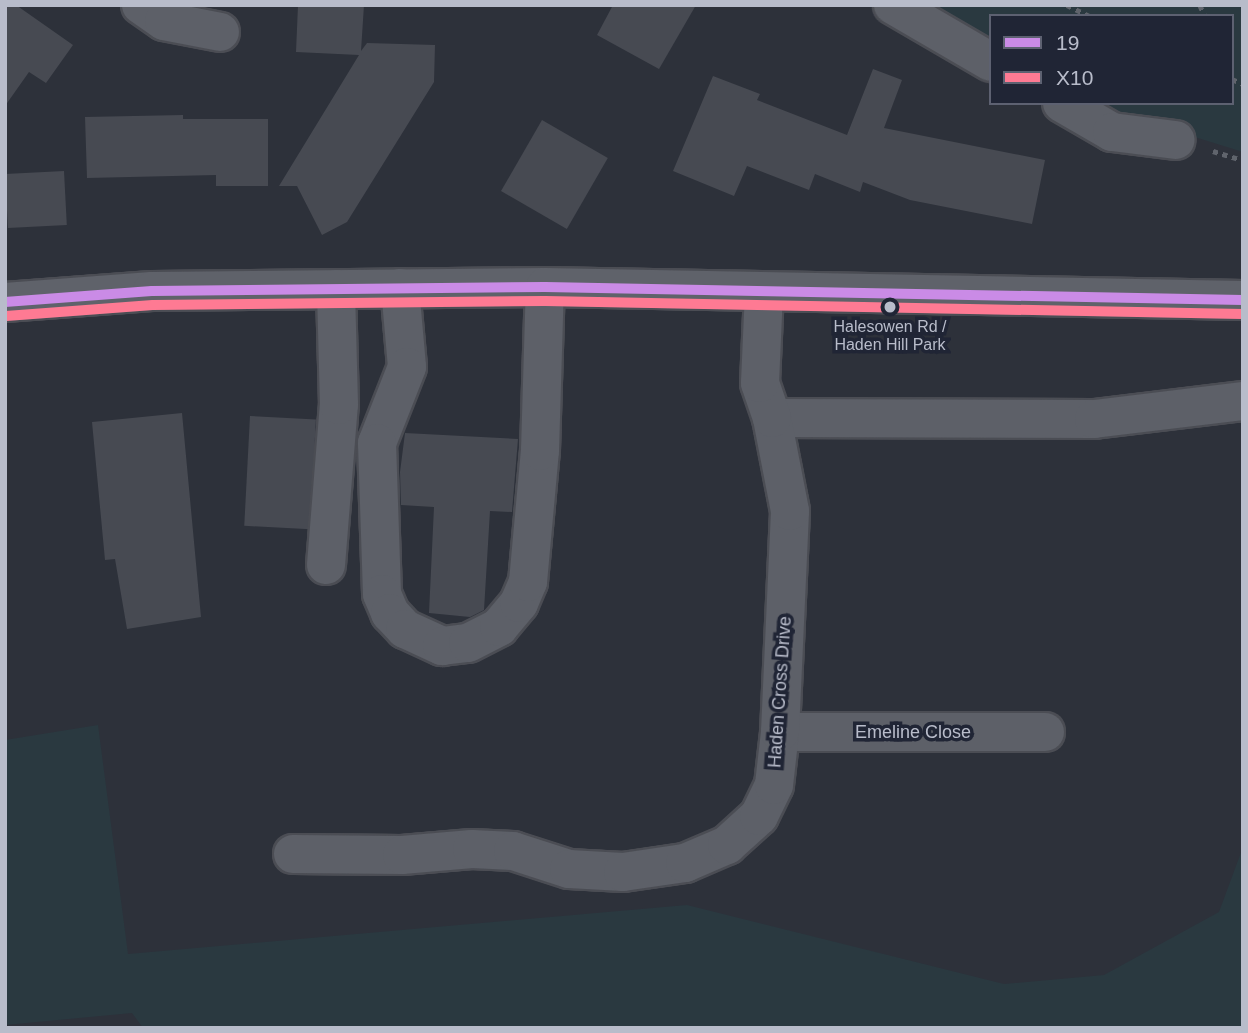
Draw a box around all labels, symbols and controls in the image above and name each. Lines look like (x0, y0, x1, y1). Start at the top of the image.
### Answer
legend (989, 14, 1234, 105)
text: 19 (1056, 31, 1079, 54)
text: X10 (1056, 66, 1093, 89)
marker: Halesowen Rd / Haden Hill Park (883, 300, 897, 314)
place label: Halesowen Rd / Haden Hill Park (834, 317, 946, 355)
street label: Haden Cross Drive (764, 615, 796, 769)
street label: Emeline Close (855, 721, 971, 743)

